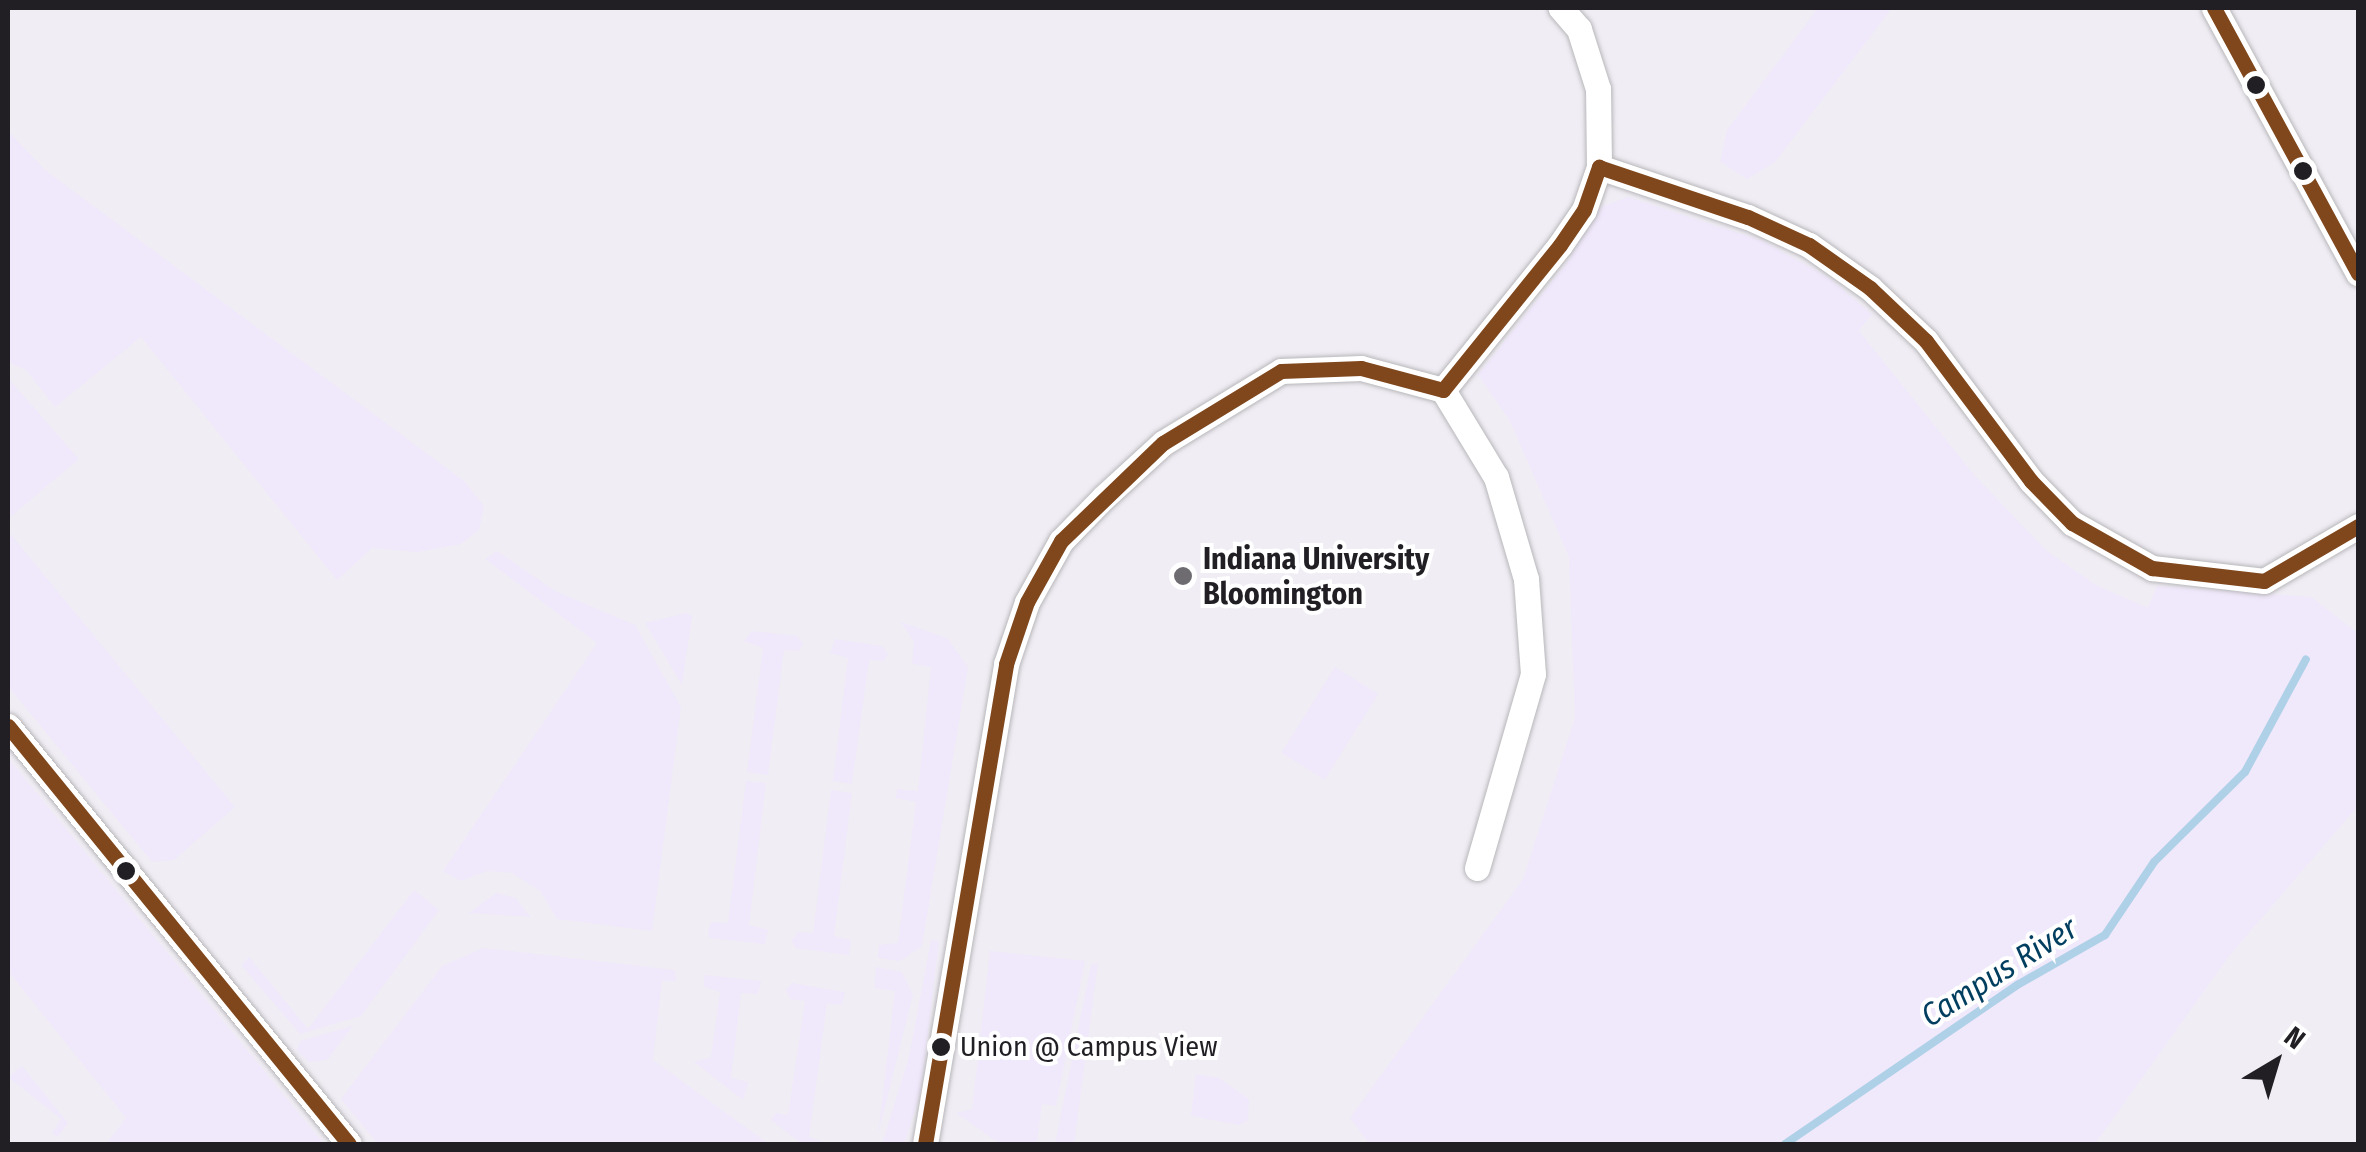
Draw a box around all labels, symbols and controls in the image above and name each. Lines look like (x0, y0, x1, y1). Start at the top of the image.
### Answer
unlabelled marker (2246, 75, 2266, 95)
unlabelled marker (2293, 161, 2313, 181)
place label: Indiana University Bloomington (1203, 541, 1429, 612)
marker: Indiana University Bloomington (1172, 565, 1194, 587)
unlabelled marker (116, 861, 136, 881)
water label: Campus River (1914, 909, 2084, 1035)
north arrow (2226, 1012, 2326, 1112)
text: N (2278, 1020, 2312, 1056)
place label: Union @ Campus View (960, 1030, 1218, 1064)
marker: Union @ Campus View (931, 1037, 951, 1057)

